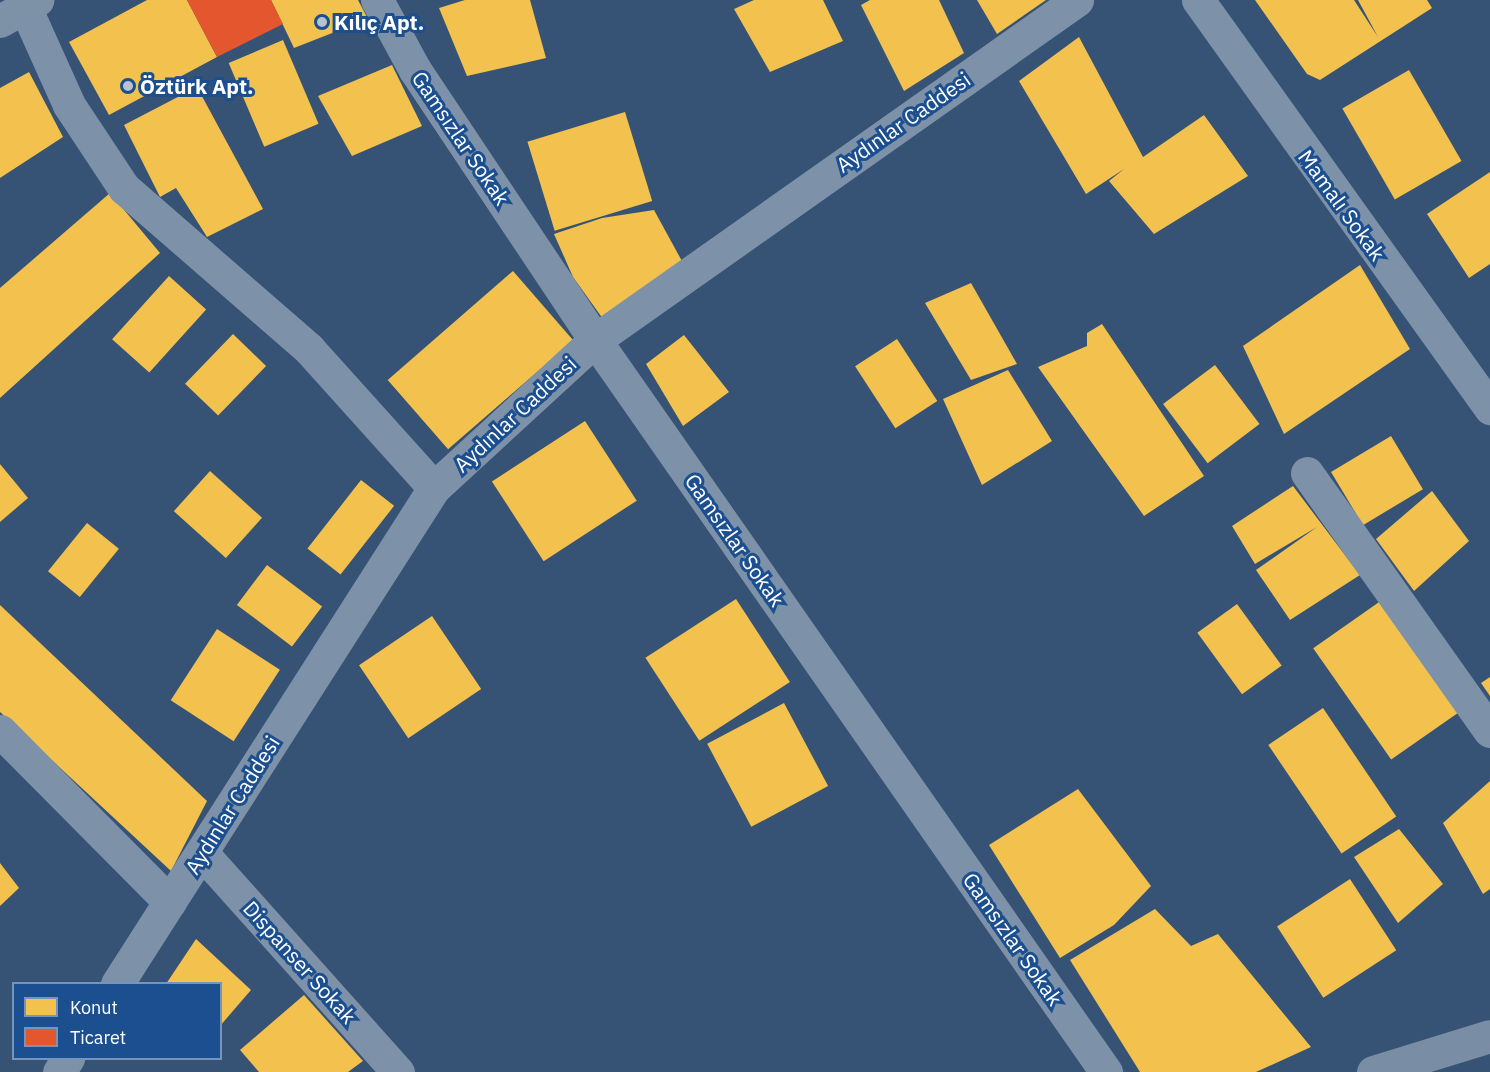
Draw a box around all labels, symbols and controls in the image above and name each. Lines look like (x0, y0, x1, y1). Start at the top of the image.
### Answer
place label: Kılıç Apt. (334, 9, 424, 35)
marker: Kılıç Apt. (315, 15, 329, 29)
street label: Gamsızlar Sokak (407, 66, 515, 210)
street label: Aydınlar Caddesi (831, 66, 975, 178)
place label: Öztürk Apt. (140, 73, 254, 99)
marker: Öztürk Apt. (121, 79, 135, 93)
street label: Mamalı Sokak (1293, 145, 1391, 265)
street label: Aydınlar Caddesi (449, 351, 581, 477)
street label: Gamsızlar Sokak (680, 469, 790, 611)
street label: Aydınlar Caddesi (179, 731, 285, 879)
street label: Gamsızlar Sokak (958, 868, 1068, 1010)
street label: Dispanser Sokak (238, 895, 362, 1029)
legend (12, 982, 222, 1060)
text: Konut (70, 996, 118, 1019)
text: Ticaret (70, 1026, 126, 1049)

